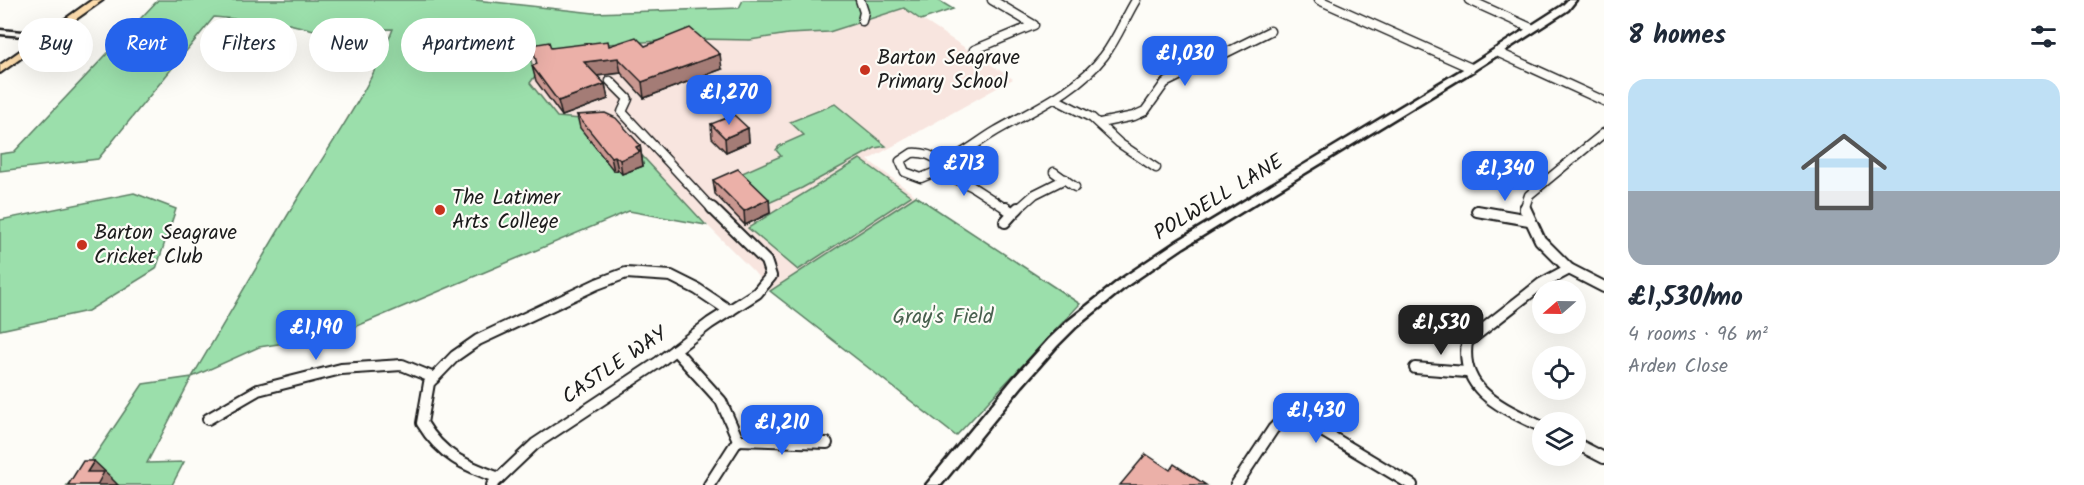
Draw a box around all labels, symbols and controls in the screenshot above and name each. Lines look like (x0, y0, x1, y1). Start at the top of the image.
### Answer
text: 8 homes (1628, 15, 1726, 57)
chip: Buy (18, 18, 93, 72)
chip: Rent (105, 18, 188, 72)
chip: Filters (200, 18, 297, 72)
chip: New (309, 18, 389, 72)
chip: Apartment (401, 18, 536, 72)
icon: filters (2027, 20, 2060, 53)
pin: £1,030 (1136, 36, 1234, 87)
text: £1,030 (1156, 39, 1214, 71)
place label: Barton Seagrave Primary School (877, 42, 1021, 99)
marker: Barton Seagrave Primary School (858, 63, 872, 77)
pin: £1,270 (680, 75, 778, 126)
text: £1,270 (700, 78, 758, 110)
icon: home (1790, 118, 1898, 226)
pin: £713 (928, 146, 1000, 197)
street label: POLWELL LANE (1148, 146, 1291, 250)
text: £713 (943, 149, 985, 181)
pin: £1,340 (1456, 151, 1554, 202)
text: £1,340 (1476, 154, 1534, 186)
place label: The Latimer Arts College (452, 182, 561, 239)
marker: The Latimer Arts College (433, 203, 447, 217)
place label: Barton Seagrave Cricket Club (94, 217, 238, 274)
marker: Barton Seagrave Cricket Club (75, 238, 89, 252)
text: £1,530/mo (1628, 277, 1743, 319)
north arrow (1532, 280, 1586, 334)
map controls (1532, 280, 1586, 466)
park label: Gray's Field (893, 301, 994, 334)
pin: £1,530 (1392, 305, 1490, 356)
text: £1,530 (1412, 308, 1470, 340)
pin: £1,190 (267, 310, 365, 361)
text: £1,190 (290, 313, 342, 345)
street label: CASTLE WAY (556, 318, 675, 414)
text: 4 rooms · 96 m² (1628, 319, 1768, 351)
button: locate (1532, 346, 1586, 400)
text: Arden Close (1628, 351, 1728, 383)
pin: £1,430 (1267, 393, 1365, 444)
text: £1,430 (1287, 396, 1345, 428)
pin: £1,210 (733, 405, 831, 456)
text: £1,210 (755, 408, 809, 440)
button: layers (1532, 412, 1586, 466)

